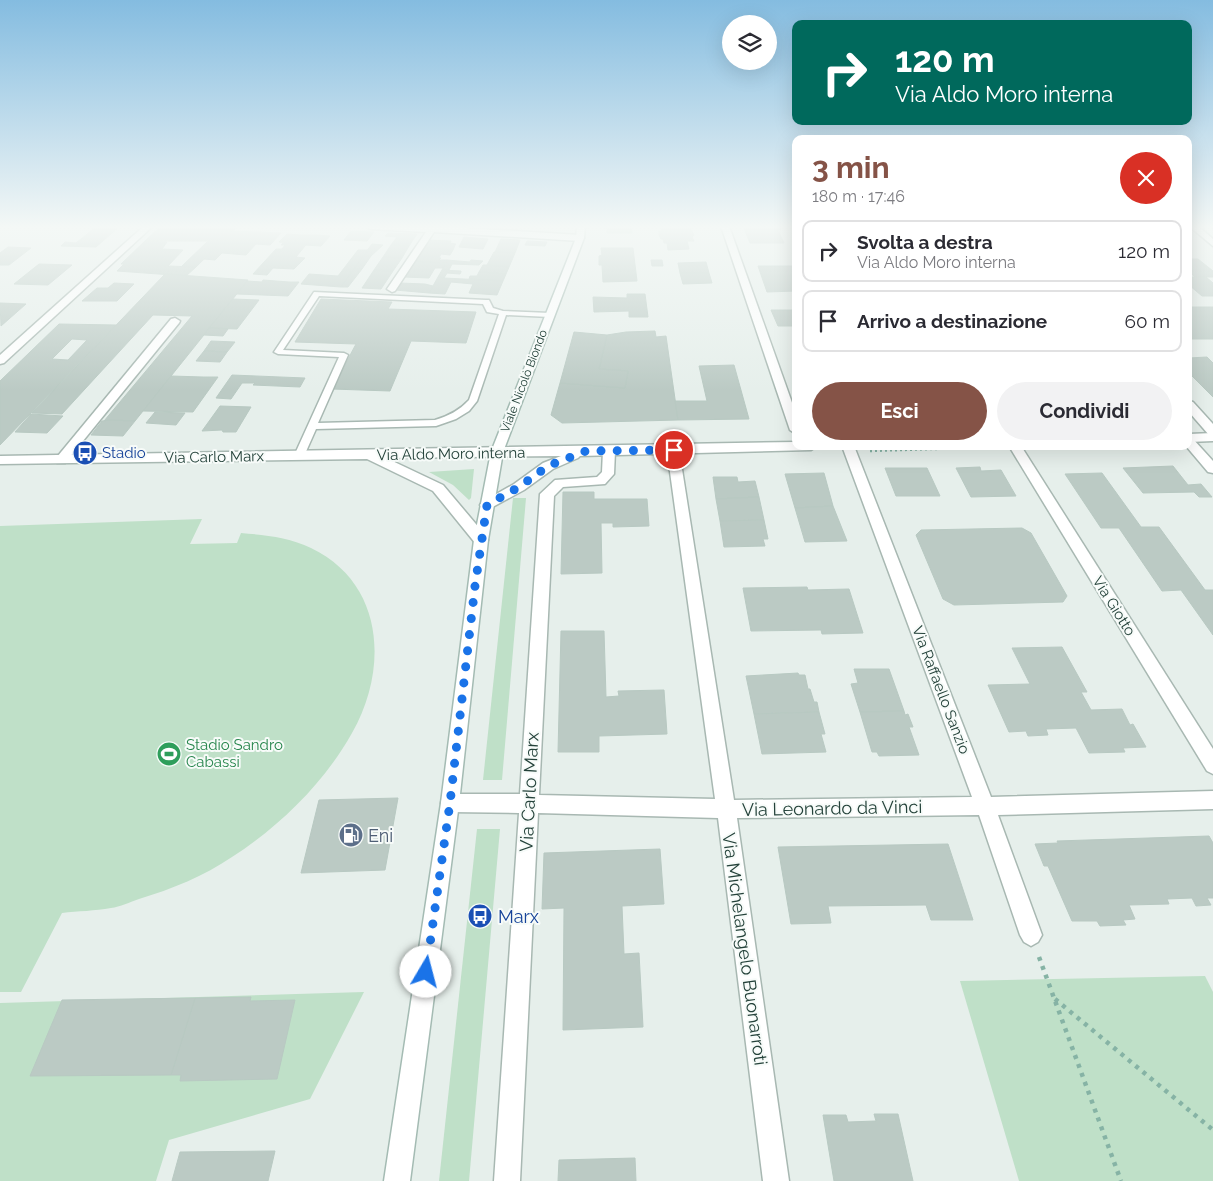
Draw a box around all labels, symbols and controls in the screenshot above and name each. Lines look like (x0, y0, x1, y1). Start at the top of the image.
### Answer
map controls (722, 15, 777, 70)
button: layers (722, 15, 777, 70)
text: 120 m (895, 39, 995, 80)
icon: right (812, 40, 877, 105)
text: Via Aldo Moro interna (895, 81, 1113, 107)
text: 3 min (812, 150, 890, 185)
button: close (1120, 152, 1172, 204)
text: 180 m · 17:46 (812, 187, 905, 206)
text: Svolta a destra (857, 231, 993, 253)
icon: right (814, 237, 842, 265)
text: 120 m (1118, 240, 1170, 262)
text: Via Aldo Moro interna (857, 253, 1016, 272)
icon: arrive (814, 307, 842, 335)
text: Arrivo a destinazione (857, 310, 1047, 332)
text: 60 m (1125, 310, 1170, 332)
street label: Viale Nicolò Biondo (498, 328, 550, 434)
button: Esci (812, 382, 987, 440)
button: Condividi (997, 382, 1172, 440)
pin (653, 429, 695, 471)
icon: arrive (660, 436, 688, 464)
bus stop icon: Stadio (72, 440, 98, 466)
place label: Stadio (102, 444, 146, 462)
street label: Via Aldo Moro interna (376, 444, 526, 464)
street label: Via Carlo Marx (164, 447, 265, 467)
street label: Via Giotto (1089, 573, 1139, 639)
street label: Via Raffaello Sanzio (908, 624, 974, 757)
street label: Via Carlo Marx (515, 731, 543, 853)
place label: Stadio Sandro Cabassi (186, 736, 283, 771)
sports icon: Stadio Sandro Cabassi (156, 741, 182, 767)
street label: Via Leonardo da Vinci (742, 796, 922, 820)
fuel station icon: Eni (338, 822, 364, 848)
place label: Eni (368, 825, 393, 846)
street label: Via Michelangelo Buonarroti (718, 831, 772, 1067)
bus stop icon: Marx (467, 903, 493, 929)
place label: Marx (498, 906, 539, 927)
position arrow (399, 945, 451, 997)

